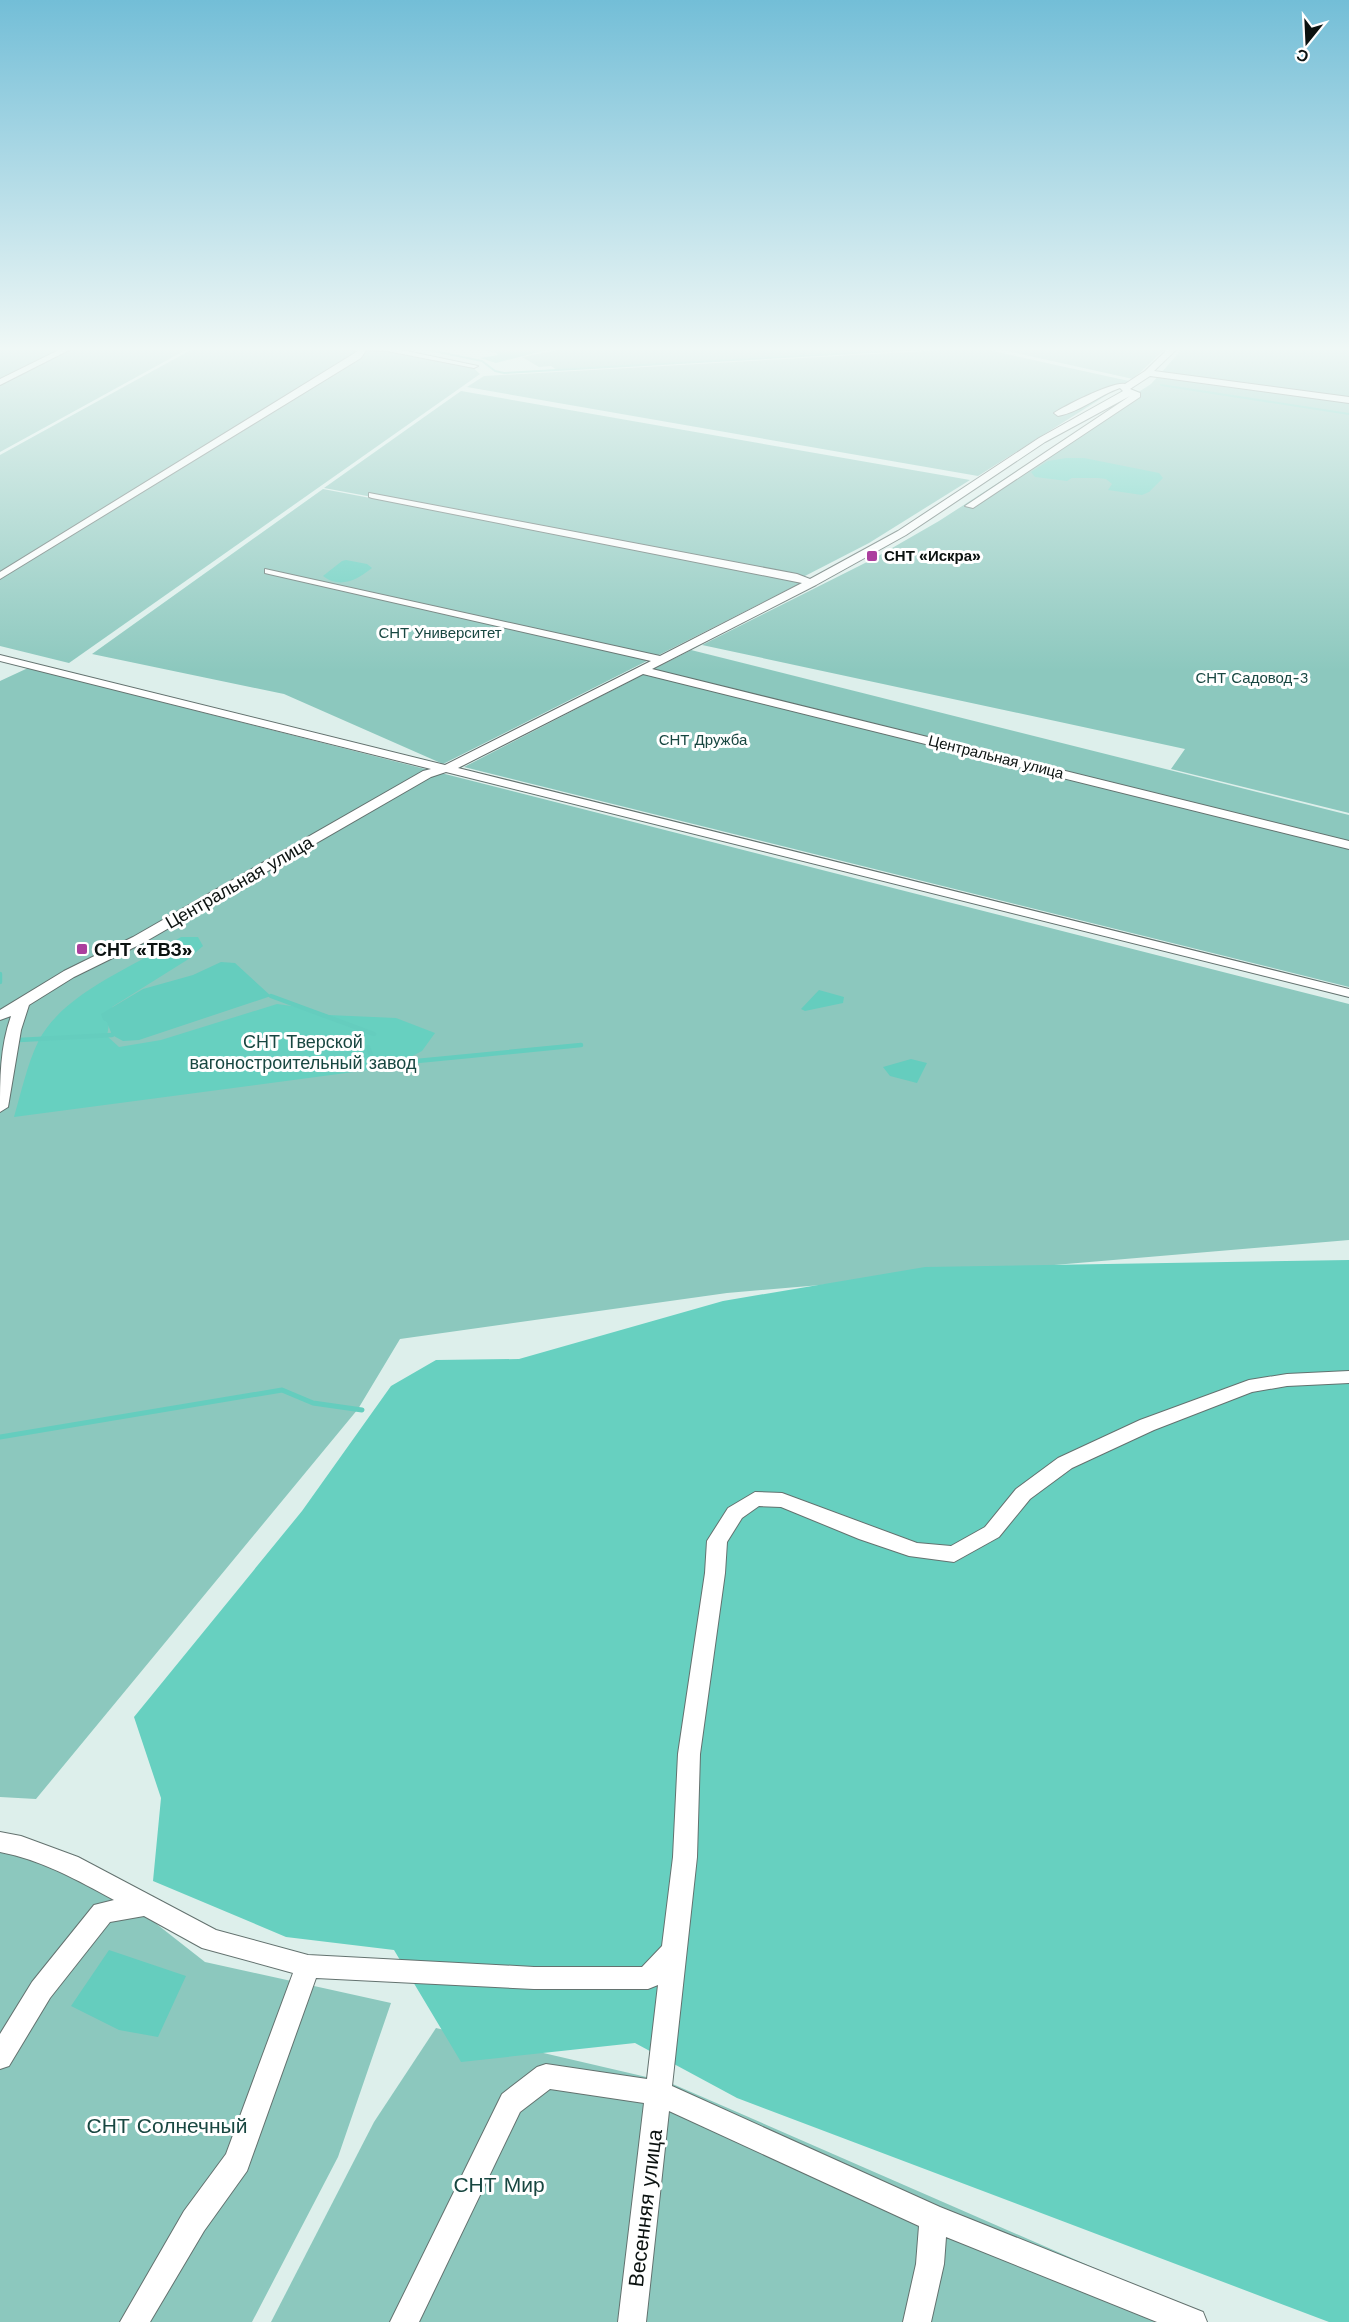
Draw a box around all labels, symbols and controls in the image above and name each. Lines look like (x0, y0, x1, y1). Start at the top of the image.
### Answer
north arrow (1277, 12, 1337, 72)
text: С (1294, 45, 1311, 67)
place label: СНТ «Искра» (884, 547, 981, 565)
marker: СНТ «Искра» (865, 549, 879, 563)
park label: СНТ Университет (378, 624, 502, 642)
park label: СНТ Садовод-3 (1195, 669, 1309, 687)
park label: СНТ Дружба (659, 731, 748, 749)
street label: Центральная улица (926, 731, 1066, 783)
street label: Центральная улица (162, 831, 317, 933)
place label: СНТ «ТВЗ» (94, 939, 192, 960)
marker: СНТ «ТВЗ» (75, 942, 89, 956)
park label: СНТ Тверской вагоностроительный завод (190, 1031, 417, 1073)
park label: СНТ Солнечный (87, 2113, 247, 2138)
street label: Весенняя улица (623, 2127, 667, 2288)
park label: СНТ Мир (453, 2172, 545, 2197)

